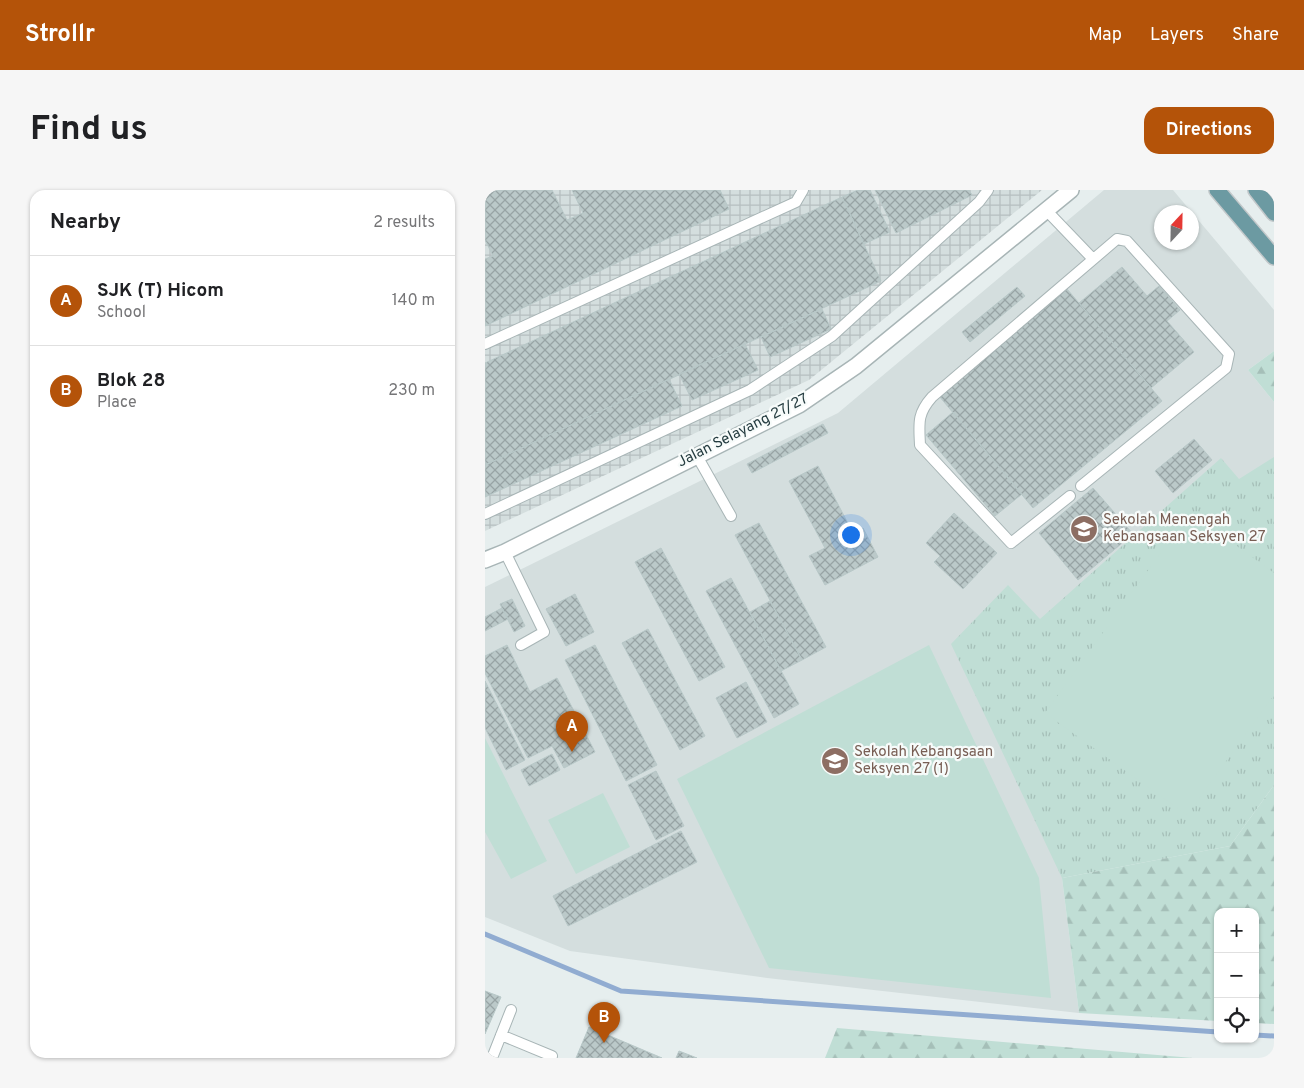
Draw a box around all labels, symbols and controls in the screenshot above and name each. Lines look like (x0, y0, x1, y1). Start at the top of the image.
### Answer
text: Strollr (25, 20, 95, 50)
text: Map (1088, 24, 1122, 47)
text: Layers (1150, 24, 1204, 47)
text: Share (1232, 24, 1279, 47)
button: Directions (1144, 107, 1274, 154)
text: Find us (30, 108, 148, 152)
north arrow (1154, 205, 1199, 250)
text: Nearby (50, 209, 121, 236)
text: 2 results (373, 213, 435, 233)
text: SJK (T) Hicom (97, 279, 224, 303)
text: A (60, 291, 72, 311)
text: 140 m (392, 291, 435, 311)
text: School (97, 303, 146, 323)
text: Blok 28 (97, 369, 165, 393)
text: B (60, 381, 72, 401)
text: 230 m (388, 381, 435, 401)
street label: Jalan Selayang 27/27 (674, 390, 812, 472)
text: Place (97, 393, 137, 413)
place label: Sekolah Menengah Kebangsaan Seksyen 27 (1103, 511, 1266, 547)
school or university icon: Sekolah Menengah Kebangsaan Seksyen 27 (1069, 514, 1099, 544)
your location (838, 522, 864, 548)
pin: A (556, 711, 588, 752)
place label: Sekolah Kebangsaan Seksyen 27 (1) (854, 743, 993, 779)
school or university icon: Sekolah Kebangsaan Seksyen 27 (1) (820, 746, 850, 776)
map controls (1214, 908, 1259, 1043)
button: + (1214, 908, 1259, 953)
button: − (1214, 953, 1259, 998)
button: locate (1214, 998, 1259, 1043)
pin: B (588, 1002, 620, 1043)

